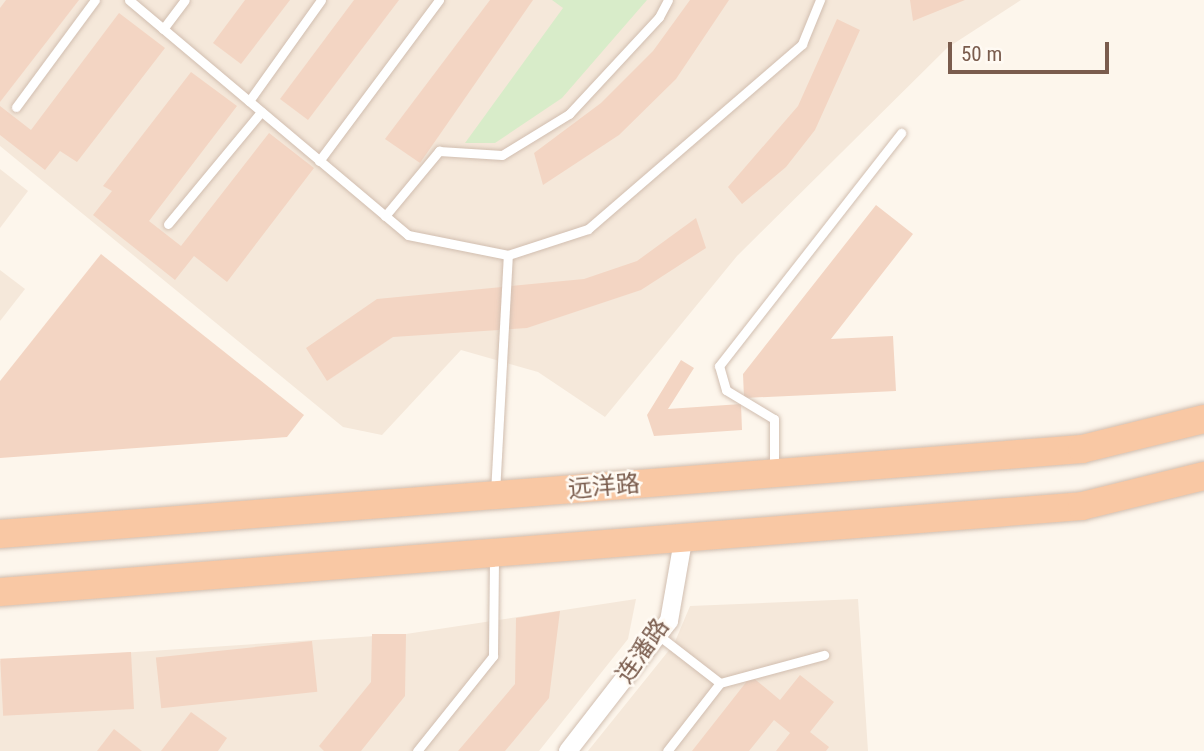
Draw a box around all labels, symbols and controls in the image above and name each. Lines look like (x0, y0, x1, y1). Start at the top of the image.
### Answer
scale bar (952, 28, 1113, 72)
text: 50 m (961, 42, 1002, 66)
street label: 远洋路 (567, 470, 641, 504)
street label: 连潘路 (611, 613, 675, 689)

